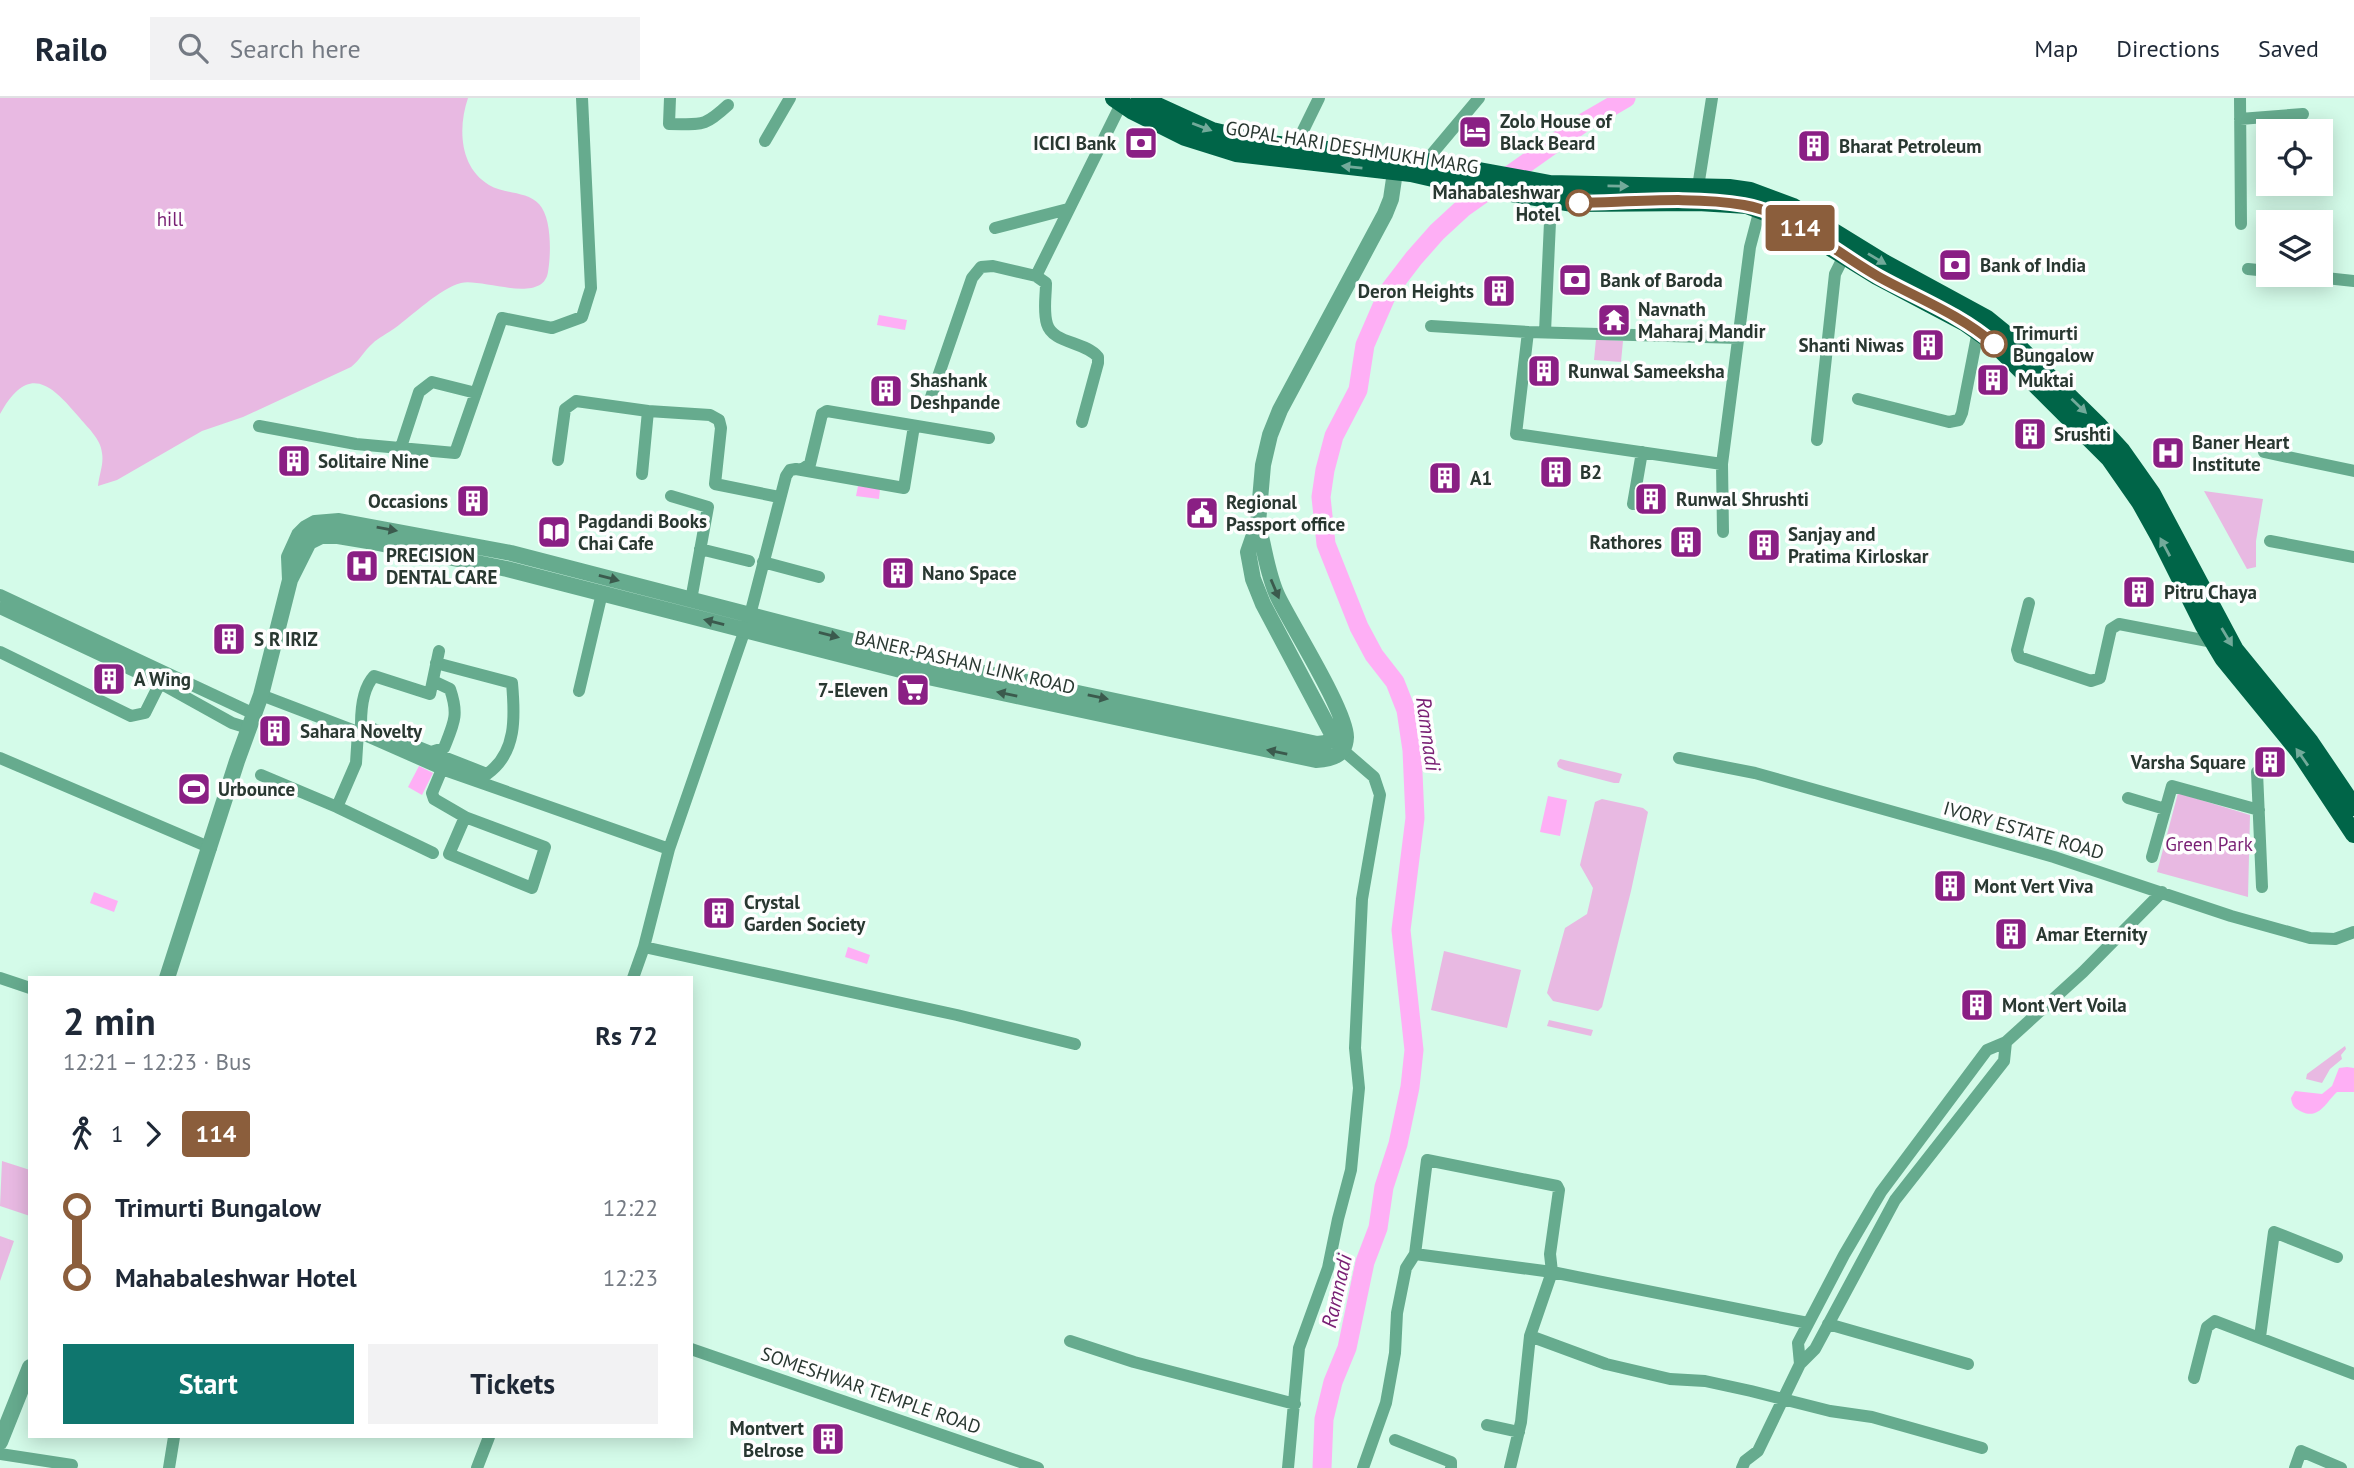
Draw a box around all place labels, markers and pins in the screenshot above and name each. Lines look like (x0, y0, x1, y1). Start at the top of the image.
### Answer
place label: Zolo House of Black Beard (1500, 109, 1614, 155)
hotel icon: Zolo House of Black Beard (1456, 113, 1494, 151)
bank icon: ICICI Bank (1122, 124, 1160, 162)
building icon: Bharat Petroleum (1795, 127, 1833, 165)
place label: ICICI Bank (1033, 131, 1117, 155)
place label: Bharat Petroleum (1839, 134, 1982, 158)
place label: Mahabaleshwar Hotel (1433, 180, 1560, 226)
marker: Mahabaleshwar Hotel (1566, 190, 1592, 216)
bank icon: Bank of India (1936, 246, 1974, 284)
place label: Bank of India (1980, 253, 2086, 277)
bank icon: Bank of Baroda (1556, 261, 1594, 299)
place label: Bank of Baroda (1600, 268, 1723, 292)
building icon: Deron Heights (1480, 272, 1518, 310)
place label: Deron Heights (1358, 279, 1474, 303)
place label: Navnath Maharaj Mandir (1638, 297, 1766, 343)
temple icon: Navnath Maharaj Mandir (1595, 301, 1633, 339)
place label: Trimurti Bungalow (2013, 321, 2094, 367)
building icon: Shanti Niwas (1909, 326, 1947, 364)
marker: Trimurti Bungalow (1981, 331, 2007, 357)
place label: Shanti Niwas (1799, 333, 1904, 357)
building icon: Runwal Sameeksha (1525, 352, 1563, 390)
place label: Runwal Sameeksha (1568, 359, 1725, 383)
building icon: Muktai (1974, 361, 2012, 399)
place label: Shashank Deshpande (910, 368, 1000, 414)
place label: Muktai (2018, 368, 2074, 392)
building icon: Shashank Deshpande (867, 372, 905, 410)
building icon: Srushti (2011, 415, 2049, 453)
place label: Srushti (2054, 422, 2111, 446)
place label: Baner Heart Institute (2192, 430, 2290, 476)
hospital icon: Baner Heart Institute (2149, 434, 2187, 472)
building icon: Solitaire Nine (275, 442, 313, 480)
place label: Solitaire Nine (318, 449, 429, 473)
building icon: B2 (1537, 453, 1575, 491)
building icon: A1 (1426, 459, 1464, 497)
place label: B2 (1580, 460, 1602, 484)
place label: A1 (1470, 466, 1492, 490)
building icon: Runwal Shrushti (1632, 480, 1670, 518)
building icon: Occasions (454, 482, 492, 520)
place label: Runwal Shrushti (1676, 487, 1809, 511)
place label: Occasions (368, 489, 448, 513)
place label: Regional Passport office (1226, 490, 1345, 536)
public building icon: Regional Passport office (1183, 494, 1221, 532)
place label: Pagdandi Books Chai Cafe (578, 509, 707, 555)
library icon: Pagdandi Books Chai Cafe (535, 513, 573, 551)
place label: Sanjay and Pratima Kirloskar (1788, 522, 1929, 568)
building icon: Rathores (1667, 523, 1705, 561)
building icon: Sanjay and Pratima Kirloskar (1745, 526, 1783, 564)
place label: Rathores (1590, 530, 1662, 554)
place label: PRECISION DENTAL CARE (386, 543, 498, 589)
hospital icon: PRECISION DENTAL CARE (343, 547, 381, 585)
building icon: Nano Space (879, 554, 917, 592)
place label: Nano Space (922, 561, 1017, 585)
building icon: Pitru Chaya (2120, 573, 2158, 611)
place label: Pitru Chaya (2164, 580, 2257, 604)
building icon: S R IRIZ (210, 620, 248, 658)
place label: S R IRIZ (254, 627, 318, 651)
building icon: A Wing (90, 660, 128, 698)
place label: A Wing (134, 667, 191, 691)
supermarket icon: 7-Eleven (894, 671, 932, 709)
place label: 7-Eleven (818, 678, 888, 702)
building icon: Sahara Novelty (256, 712, 294, 750)
place label: Sahara Novelty (300, 719, 423, 743)
building icon: Varsha Square (2251, 743, 2289, 781)
place label: Varsha Square (2130, 750, 2246, 774)
sports icon: Urbounce (175, 770, 213, 808)
place label: Urbounce (218, 777, 295, 801)
building icon: Mont Vert Viva (1931, 867, 1969, 905)
place label: Mont Vert Viva (1974, 874, 2093, 898)
place label: Crystal Garden Society (744, 890, 866, 936)
building icon: Crystal Garden Society (700, 894, 738, 932)
building icon: Amar Eternity (1992, 915, 2030, 953)
place label: Amar Eternity (2036, 922, 2148, 946)
building icon: Mont Vert Voila (1958, 986, 1996, 1024)
place label: Mont Vert Voila (2002, 993, 2127, 1017)
place label: Montvert Belrose (730, 1416, 804, 1462)
building icon: Montvert Belrose (809, 1420, 847, 1458)

